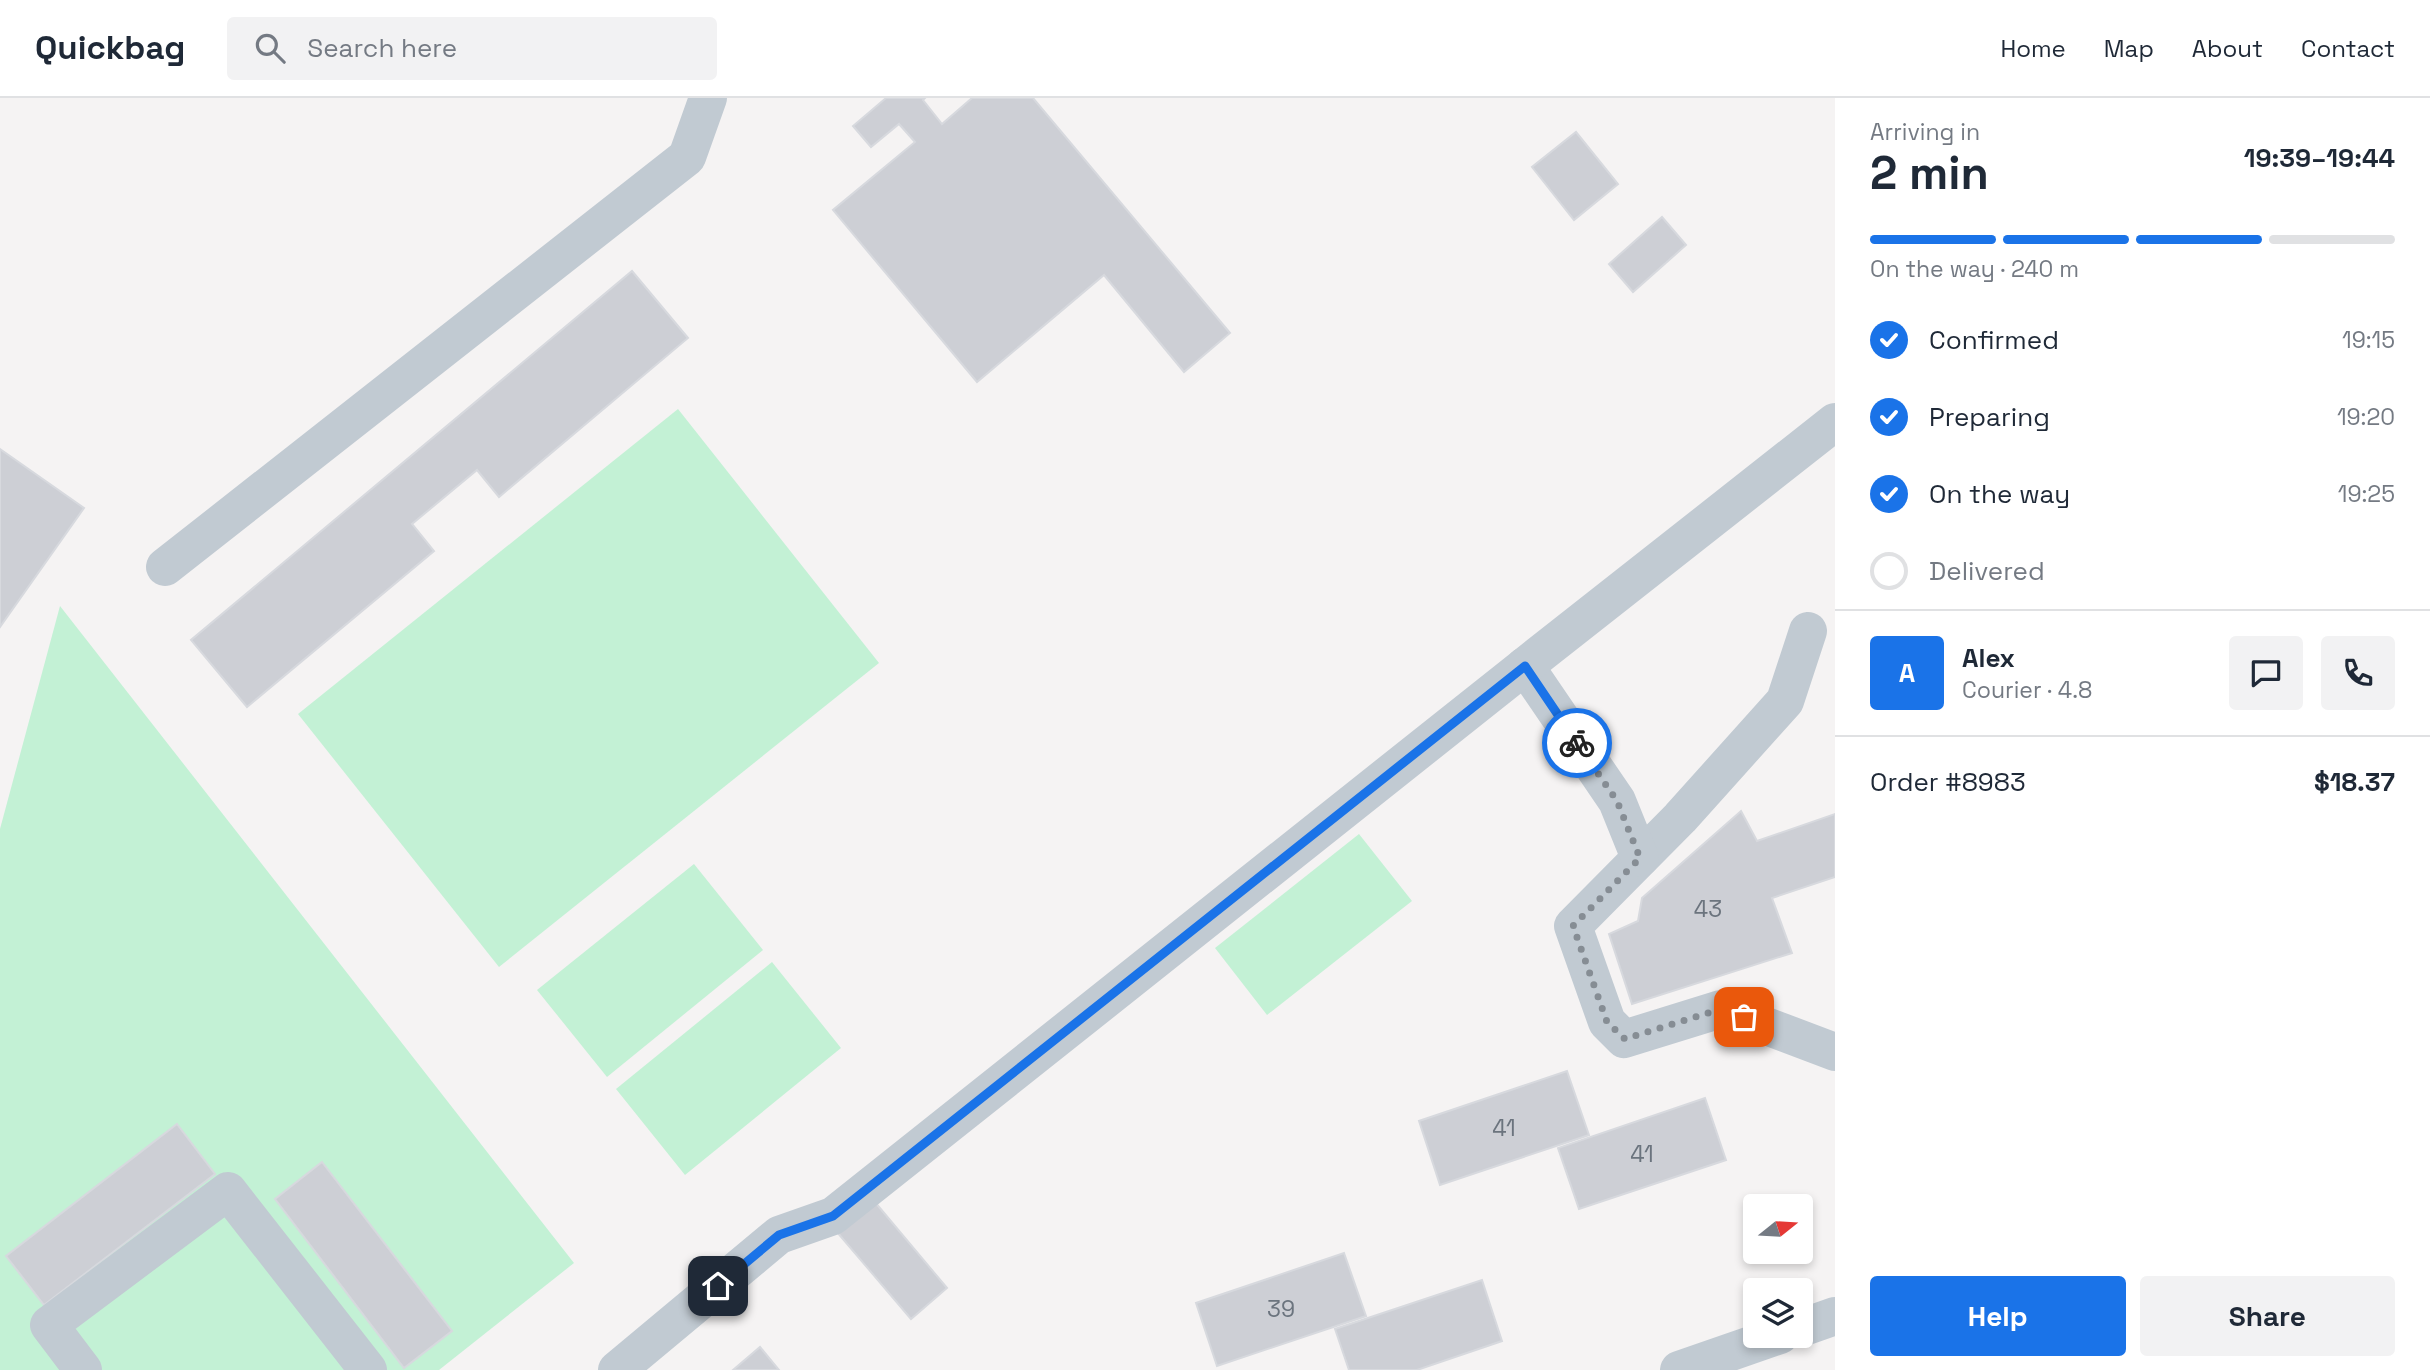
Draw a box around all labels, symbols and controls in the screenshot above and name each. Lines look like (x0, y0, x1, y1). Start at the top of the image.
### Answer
search box (227, 17, 717, 80)
text: Quickbag (35, 27, 185, 69)
icon: search (251, 29, 289, 67)
text: Search here (307, 31, 457, 65)
text: Home (2000, 33, 2066, 64)
text: Map (2104, 33, 2154, 64)
text: About (2192, 33, 2263, 64)
text: Contact (2301, 33, 2395, 64)
text: Arriving in (1870, 117, 1980, 147)
text: 19:39–19:44 (2244, 141, 2395, 175)
text: 2 min (1870, 144, 1989, 202)
text: On the way · 240 m (1870, 254, 2079, 284)
icon: check (1870, 321, 1908, 359)
text: Confirmed (1929, 323, 2059, 357)
text: 19:15 (2342, 325, 2395, 355)
icon: check (1870, 398, 1908, 436)
text: Preparing (1929, 400, 2050, 434)
text: 19:20 (2337, 402, 2395, 432)
icon: check (1870, 475, 1908, 513)
text: On the way (1929, 477, 2070, 511)
text: 19:25 (2338, 479, 2395, 509)
text: Delivered (1929, 554, 2045, 588)
button: chat (2229, 636, 2303, 710)
button: phone (2321, 636, 2395, 710)
text: Alex (1962, 641, 2015, 675)
text: A (1899, 656, 1915, 690)
text: Courier · 4.8 (1962, 675, 2092, 705)
courier (1542, 708, 1612, 778)
icon: bike (1558, 724, 1596, 762)
text: Order #8983 (1870, 765, 2026, 799)
text: $18.37 (2314, 765, 2395, 799)
house number: 43 (1694, 894, 1722, 924)
pin (1714, 987, 1774, 1047)
icon: bag (1725, 998, 1763, 1036)
house number: 41 (1492, 1113, 1516, 1143)
house number: 41 (1630, 1139, 1654, 1169)
north arrow (1743, 1194, 1813, 1264)
map controls (1743, 1194, 1813, 1348)
pin (688, 1256, 748, 1316)
icon: home (699, 1267, 737, 1305)
button: Help (1870, 1276, 2126, 1356)
button: Share (2140, 1276, 2395, 1356)
button: layers (1743, 1278, 1813, 1348)
house number: 39 (1267, 1294, 1295, 1324)

